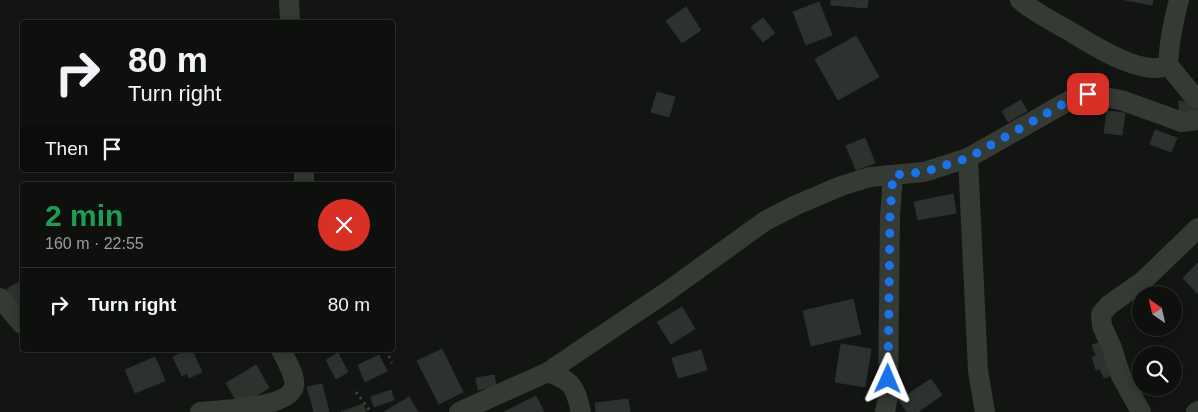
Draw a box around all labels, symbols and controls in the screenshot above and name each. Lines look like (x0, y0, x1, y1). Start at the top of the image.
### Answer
icon: right (45, 40, 110, 105)
text: 80 m (128, 40, 208, 79)
pin (1067, 73, 1109, 115)
icon: arrive (1074, 80, 1102, 108)
text: Turn right (128, 81, 221, 106)
icon: arrive (98, 135, 126, 163)
text: Then (45, 138, 88, 159)
text: 2 min (45, 199, 123, 232)
button: close (318, 199, 370, 251)
text: 160 m · 22:55 (45, 235, 144, 252)
north arrow (1132, 286, 1182, 336)
map controls (1132, 286, 1182, 396)
icon: right (45, 291, 73, 319)
text: Turn right (88, 294, 176, 315)
text: 80 m (328, 294, 370, 315)
button: search (1132, 346, 1182, 396)
position arrow (861, 352, 913, 404)

